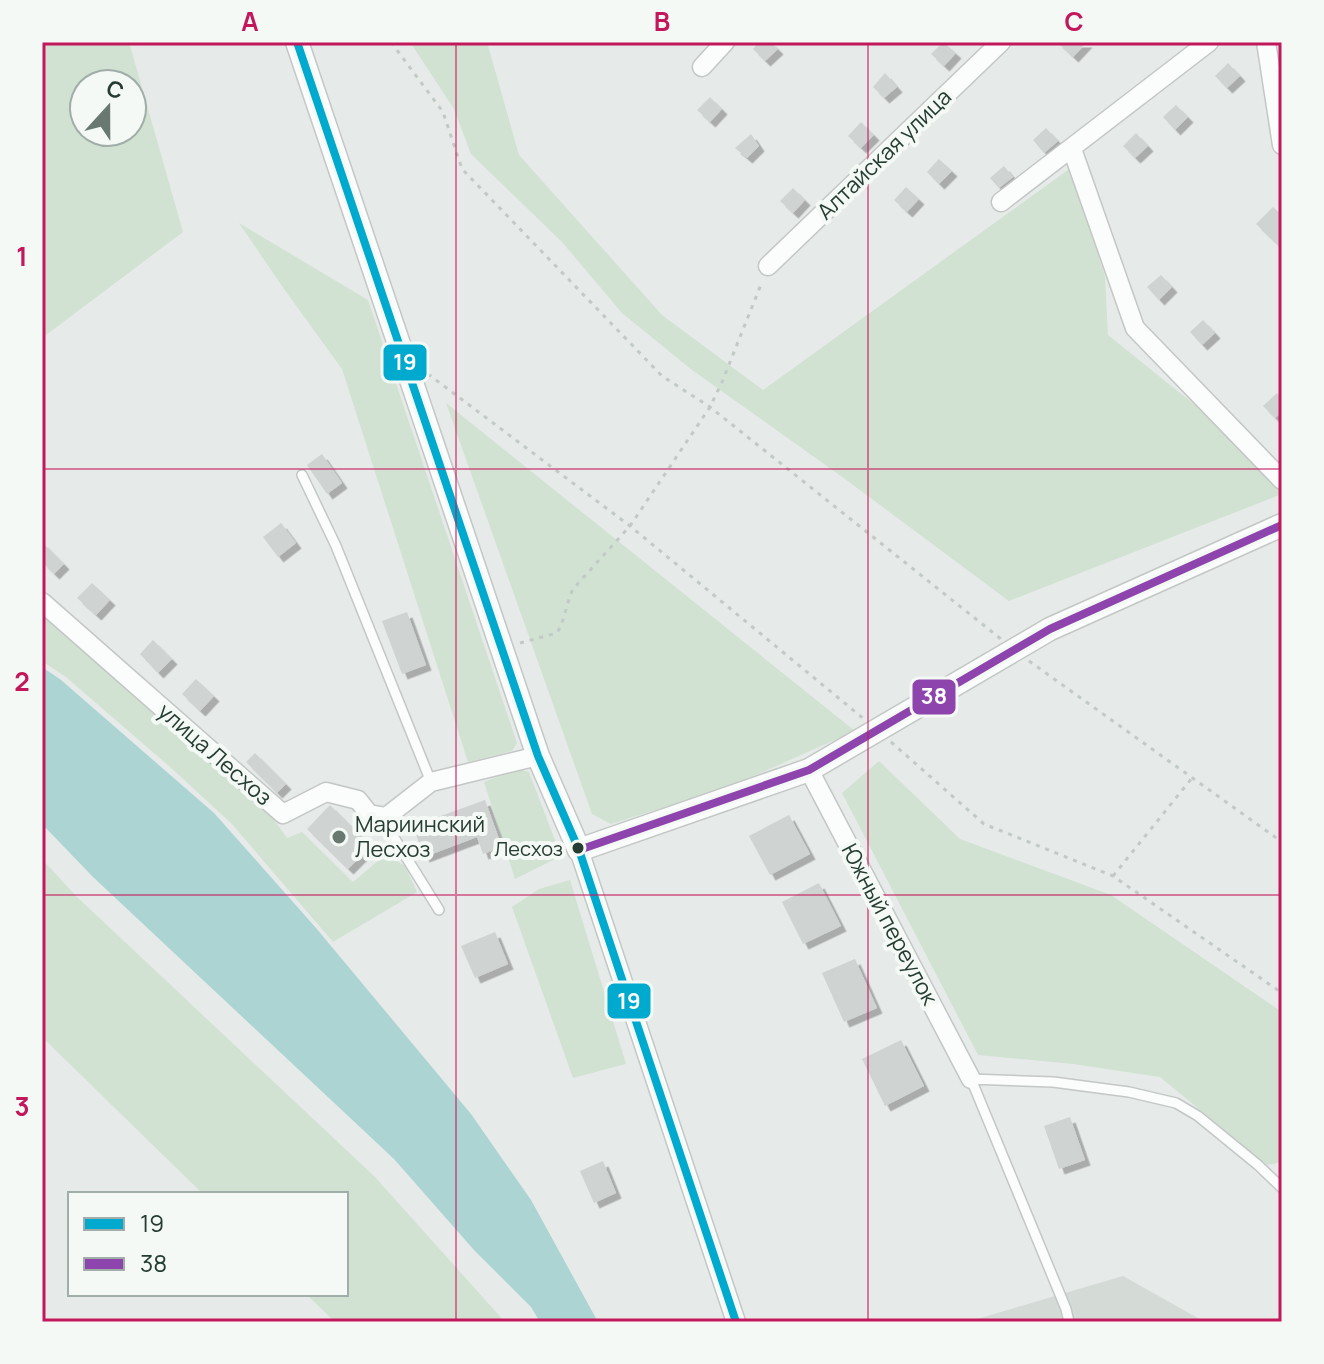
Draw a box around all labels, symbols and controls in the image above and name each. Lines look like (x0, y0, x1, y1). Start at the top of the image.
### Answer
text: A (241, 3, 259, 39)
text: B (654, 3, 670, 39)
text: C (1064, 3, 1084, 39)
north arrow (68, 68, 148, 148)
text: С (102, 72, 128, 106)
street label: Алтайская улица (810, 82, 958, 226)
text: 1 (16, 238, 28, 274)
line badge: 19 (382, 343, 428, 382)
text: 19 (393, 347, 417, 377)
text: 2 (14, 663, 30, 699)
line badge: 38 (911, 678, 957, 716)
text: 38 (921, 681, 947, 711)
street label: улица Лесхоз (152, 696, 278, 812)
place label: Мариинский Лесхоз (355, 809, 485, 864)
marker: Мариинский Лесхоз (330, 828, 348, 846)
place label: Лесхоз (494, 835, 563, 862)
street label: Южный переулок (835, 838, 946, 1011)
marker: Лесхоз (570, 840, 586, 856)
line badge: 19 (606, 982, 652, 1020)
text: 19 (617, 986, 641, 1016)
text: 3 (14, 1088, 30, 1124)
legend (68, 1192, 348, 1296)
text: 19 (140, 1206, 164, 1239)
text: 38 (140, 1246, 167, 1279)

